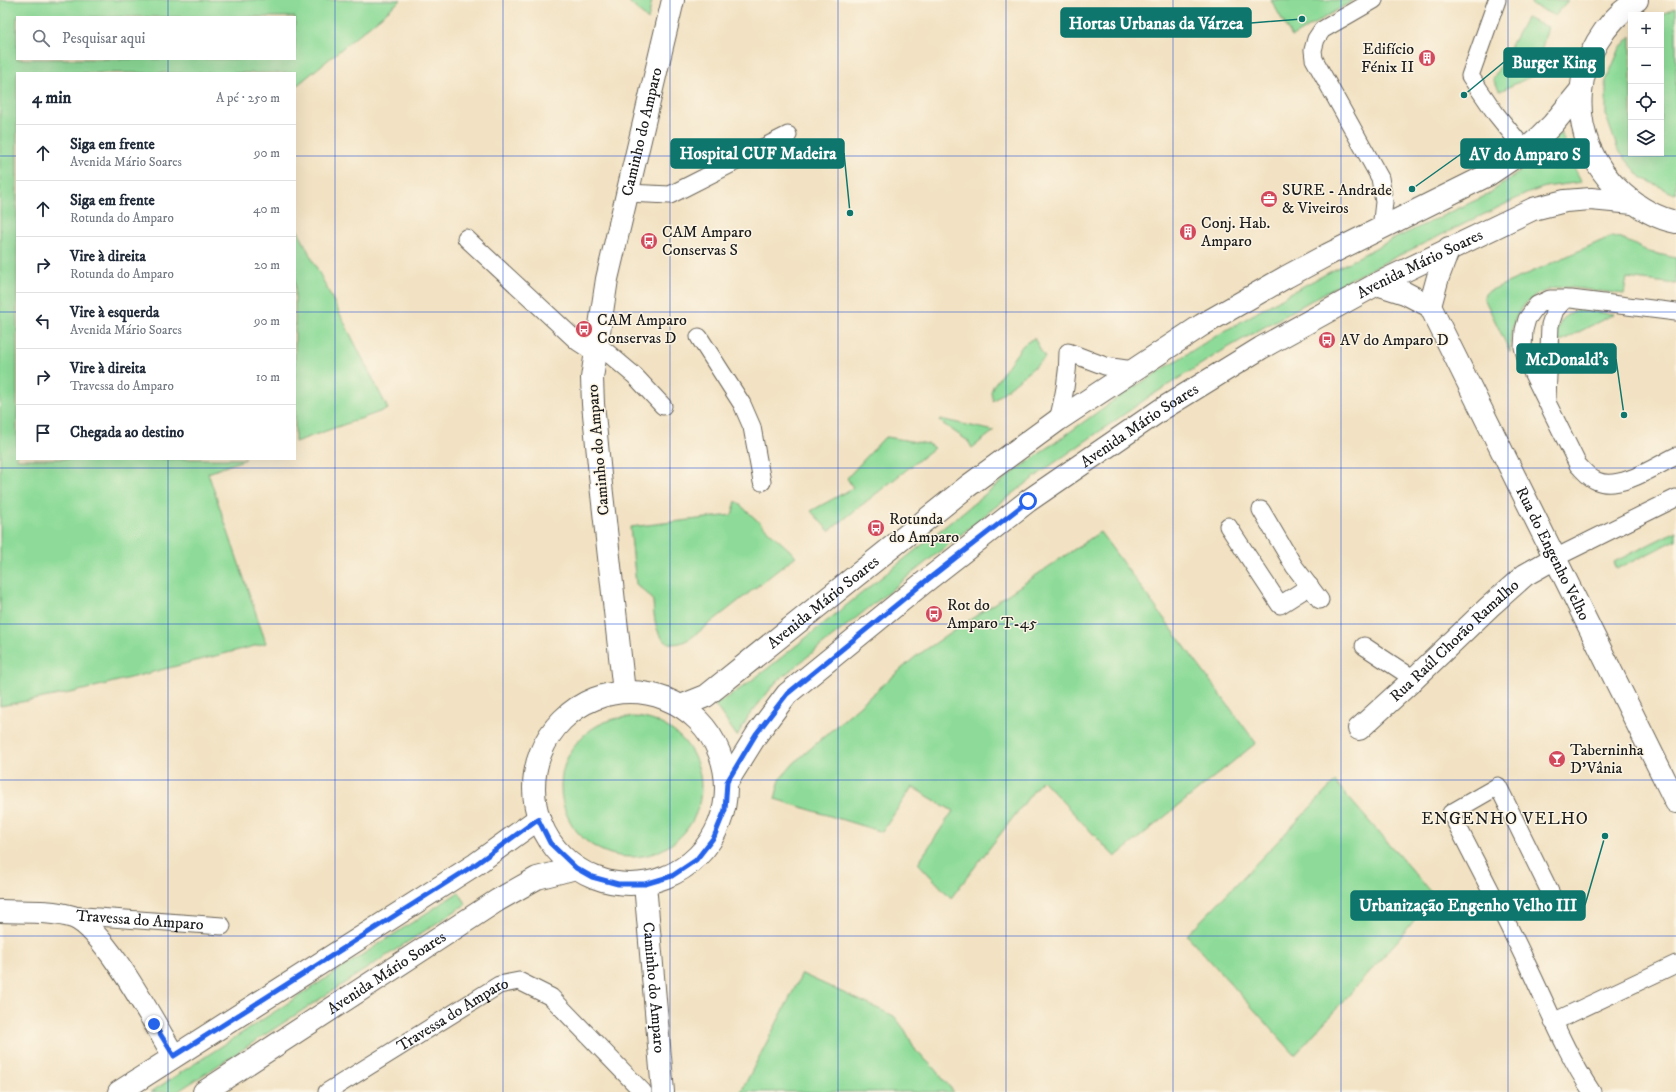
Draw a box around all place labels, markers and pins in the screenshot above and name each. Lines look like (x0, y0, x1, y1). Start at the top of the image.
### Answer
callout: Hortas Urbanas da Várzea (1061, 8, 1251, 37)
place label: Edifício Fénix II (1361, 39, 1414, 77)
building icon: Edifício Fénix II (1417, 48, 1437, 68)
callout: Burger King (1504, 48, 1604, 77)
callout: Hospital CUF Madeira (671, 139, 844, 168)
callout: AV do Amparo S (1461, 139, 1589, 168)
place label: SURE - Andrade & Viveiros (1282, 180, 1392, 218)
office icon: SURE - Andrade & Viveiros (1259, 189, 1279, 209)
place label: Conj. Hab. Amparo (1201, 213, 1271, 251)
place label: CAM Amparo Conservas S (662, 222, 752, 260)
building icon: Conj. Hab. Amparo (1178, 222, 1198, 242)
bus stop icon: CAM Amparo Conservas S (639, 231, 659, 251)
place label: CAM Amparo Conservas D (597, 310, 687, 348)
bus stop icon: CAM Amparo Conservas D (574, 319, 594, 339)
bus stop icon: AV do Amparo D (1317, 330, 1337, 350)
place label: AV do Amparo D (1340, 330, 1449, 350)
callout: McDonald's (1517, 344, 1616, 373)
place label: Rotunda do Amparo (889, 509, 959, 547)
bus stop icon: Rotunda do Amparo (866, 518, 886, 538)
place label: Rot do Amparo T-45 (947, 595, 1037, 633)
bus stop icon: Rot do Amparo T-45 (924, 604, 944, 624)
place label: Taberninha D'Vânia (1570, 740, 1644, 778)
bar icon: Taberninha D'Vânia (1547, 749, 1567, 769)
callout: Urbanização Engenho Velho III (1351, 891, 1585, 920)

